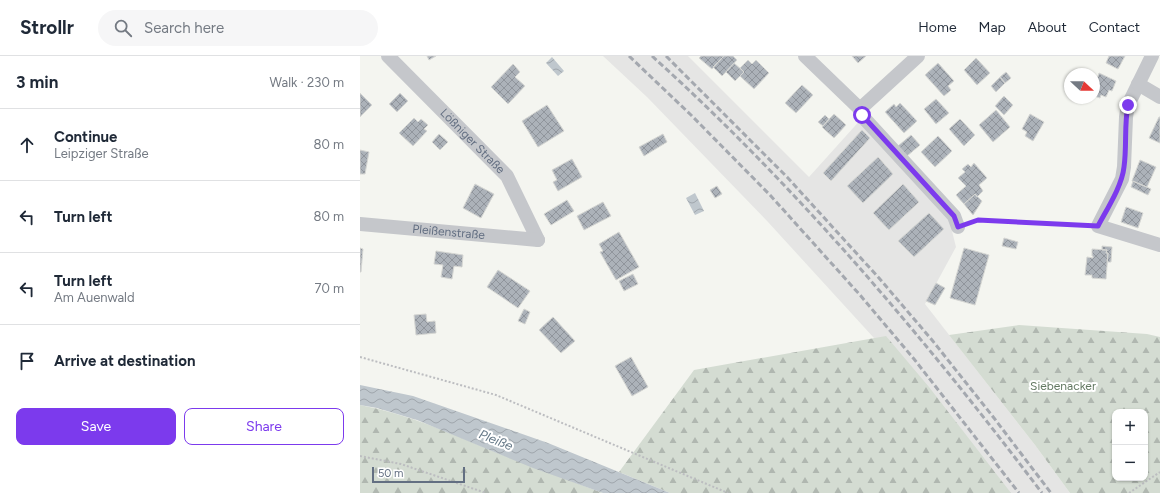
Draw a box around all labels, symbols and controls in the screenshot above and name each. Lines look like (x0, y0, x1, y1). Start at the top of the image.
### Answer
search box (98, 10, 378, 46)
text: Strollr (20, 16, 74, 39)
icon: search (112, 17, 134, 39)
text: Search here (144, 19, 224, 37)
text: Home (918, 19, 957, 36)
text: Map (979, 19, 1006, 36)
text: About (1028, 19, 1067, 36)
text: Contact (1089, 19, 1140, 36)
north arrow (1064, 68, 1100, 104)
text: 3 min (16, 72, 58, 92)
text: Walk · 230 m (270, 75, 344, 90)
route end (1119, 96, 1137, 114)
street label: Lößniger Straße (437, 106, 508, 177)
route start (853, 106, 871, 124)
text: Continue (54, 128, 117, 146)
icon: ahead (16, 134, 38, 156)
text: 80 m (313, 137, 344, 152)
text: Leipziger Straße (54, 146, 149, 161)
icon: left (16, 206, 38, 228)
text: Turn left (54, 208, 112, 226)
text: 80 m (313, 209, 344, 224)
street label: Pleißenstraße (412, 222, 486, 242)
text: Turn left (54, 272, 112, 290)
icon: left (16, 278, 38, 300)
text: 70 m (314, 281, 344, 296)
text: Am Auenwald (54, 290, 135, 305)
icon: arrive (16, 350, 38, 372)
text: Arrive at destination (54, 352, 195, 370)
park label: Siebenacker (1030, 379, 1096, 393)
button: Save (16, 408, 176, 445)
button: Share (184, 408, 344, 445)
map controls (1112, 409, 1148, 481)
button: + (1112, 409, 1148, 445)
water label: Pleiße (477, 426, 515, 454)
button: − (1112, 445, 1148, 481)
scale bar (372, 465, 465, 484)
text: 50 m (378, 467, 403, 480)

